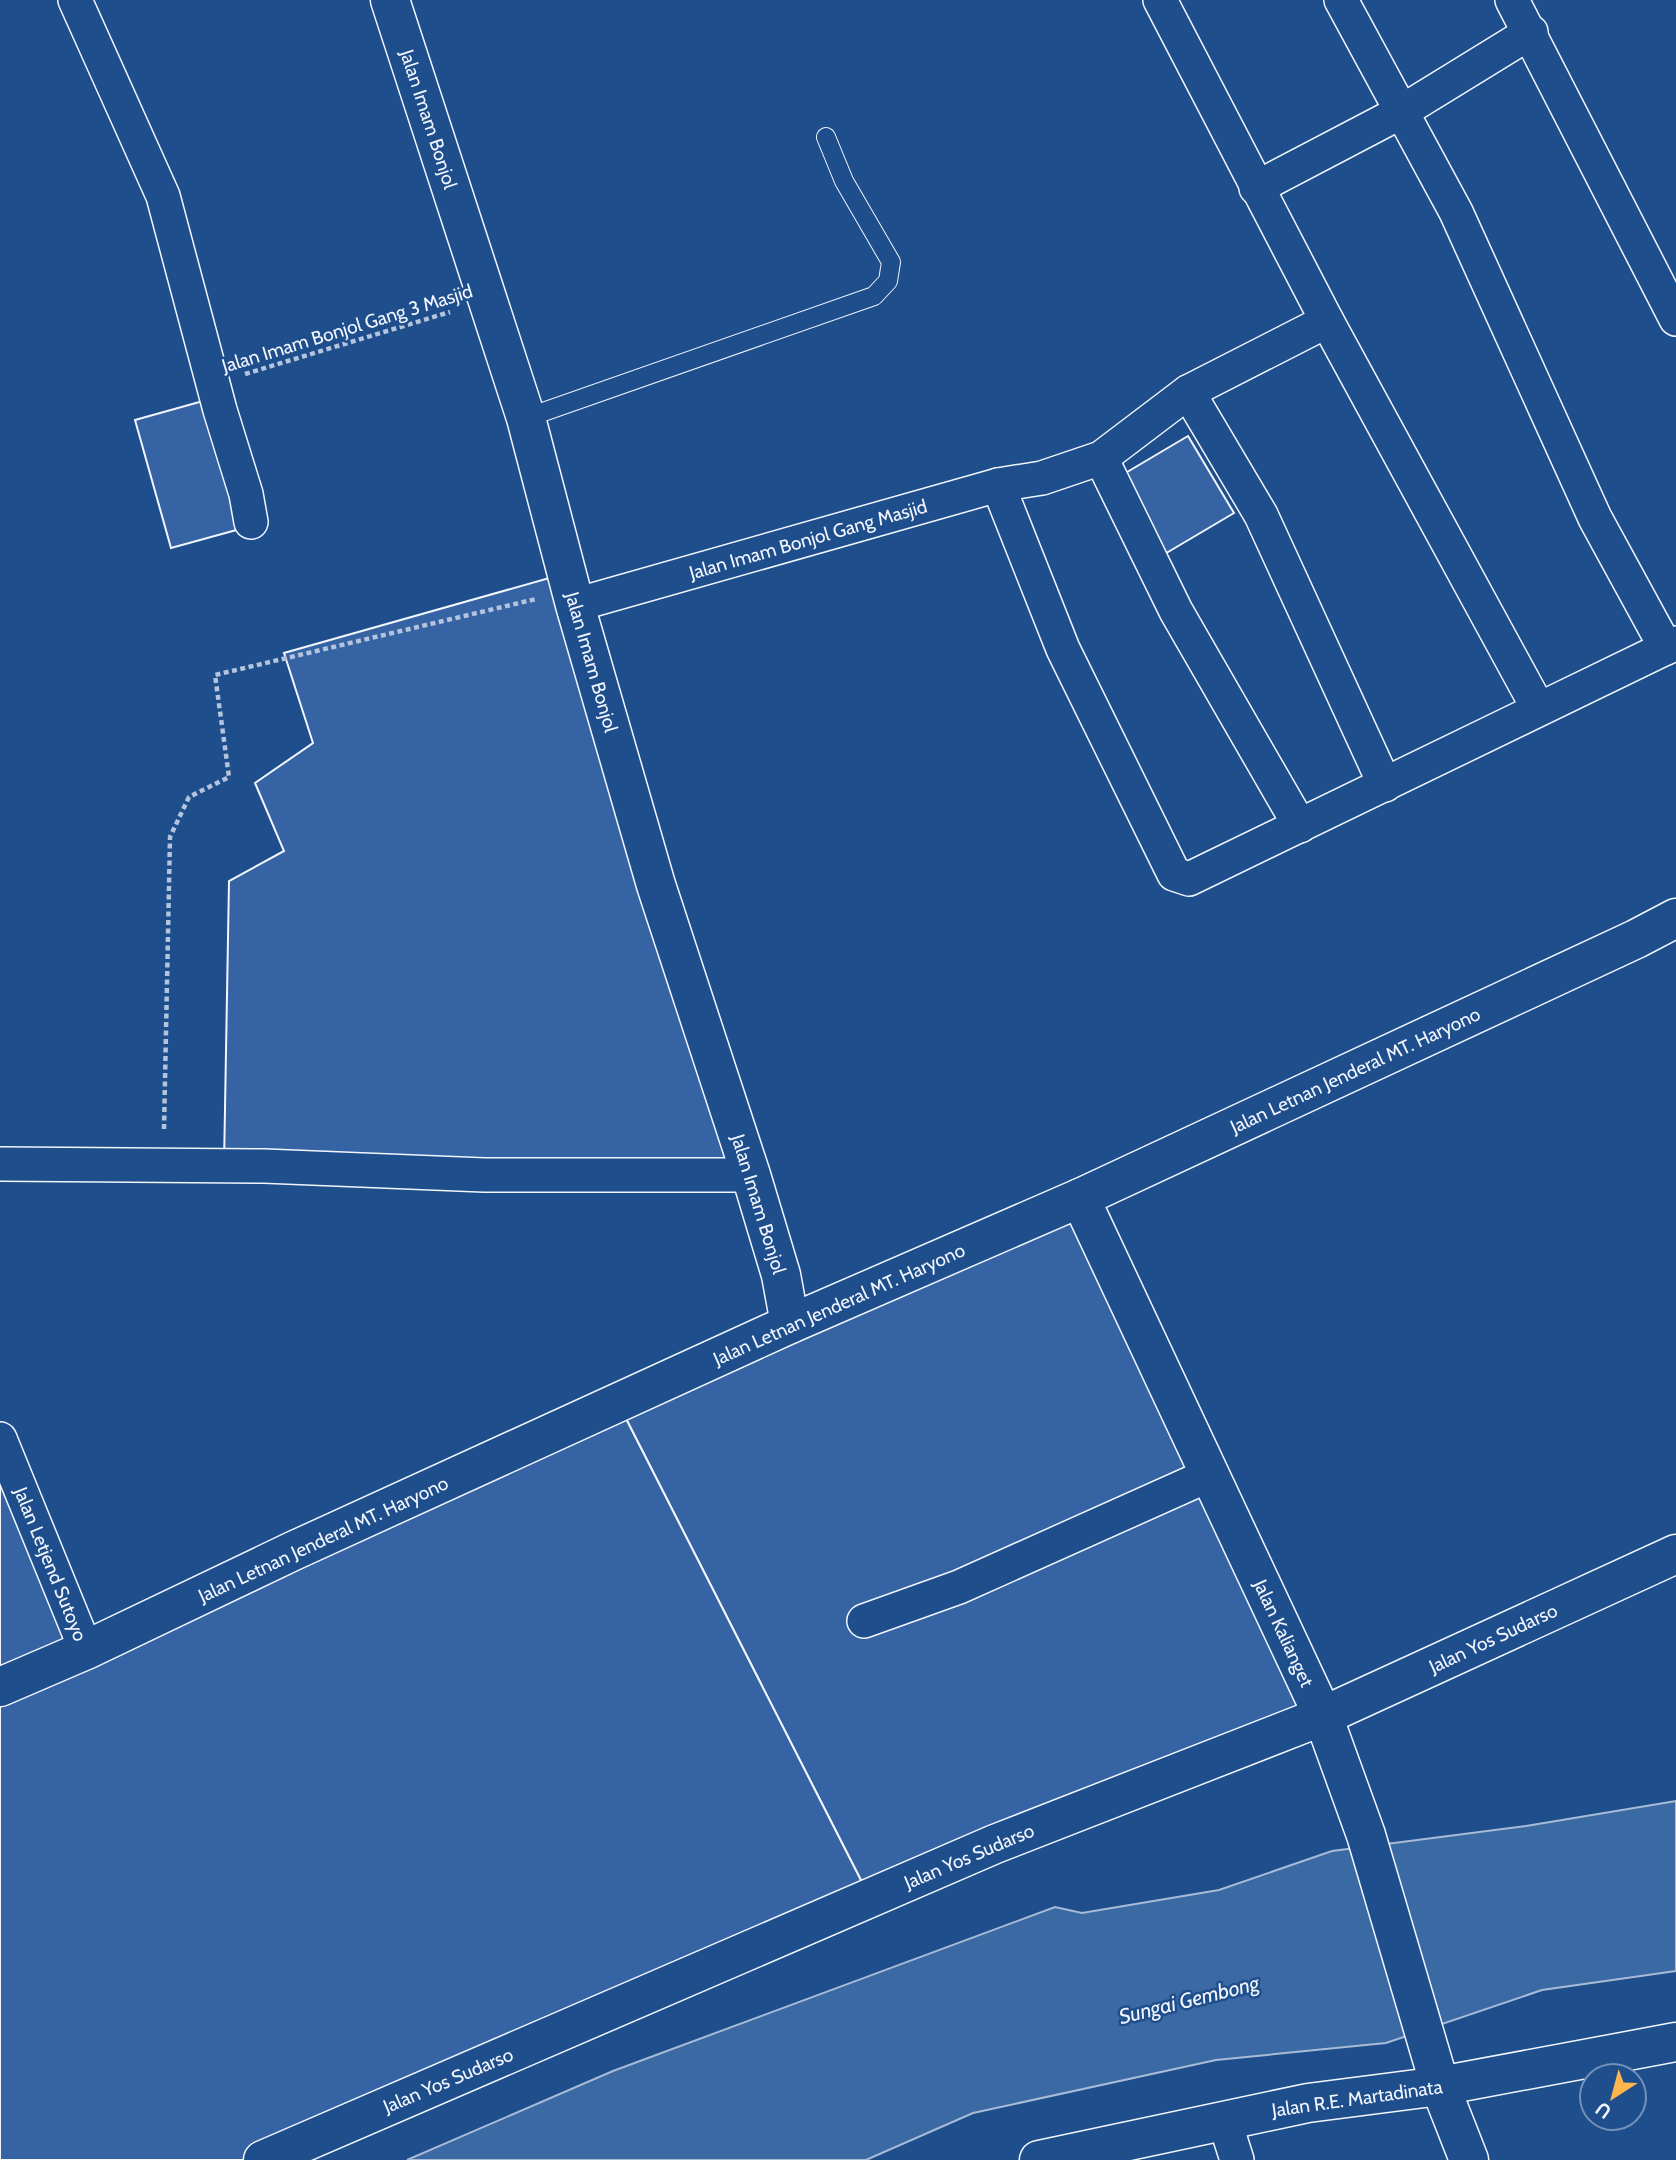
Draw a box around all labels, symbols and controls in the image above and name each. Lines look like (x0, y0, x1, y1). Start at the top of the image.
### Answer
street label: Jalan Imam Bonjol (395, 46, 462, 192)
street label: Jalan Imam Bonjol Gang 3 Masjid (218, 279, 475, 378)
street label: Jalan Imam Bonjol Gang Masjid (686, 494, 930, 585)
street label: Jalan Imam Bonjol (560, 588, 623, 736)
street label: Jalan Letnan Jenderal MT. Haryono (1226, 1002, 1484, 1139)
street label: Jalan Imam Bonjol (726, 1130, 791, 1277)
street label: Jalan Letnan Jenderal MT. Haryono (709, 1238, 969, 1371)
street label: Jalan Letnan Jenderal MT. Haryono (194, 1471, 452, 1608)
street label: Jalan Letjend Sutoyo (9, 1483, 92, 1645)
street label: Jalan Kalianget (1248, 1575, 1319, 1691)
street label: Jalan Yos Sudarso (1424, 1599, 1561, 1679)
street label: Jalan Yos Sudarso (900, 1819, 1038, 1895)
water label: Sungai Gembong (1116, 1970, 1263, 2029)
street label: Jalan Yos Sudarso (379, 2043, 517, 2119)
north arrow (1578, 2062, 1648, 2132)
street label: Jalan R.E. Martadinata (1269, 2075, 1444, 2122)
text: U (1591, 2097, 1616, 2124)

